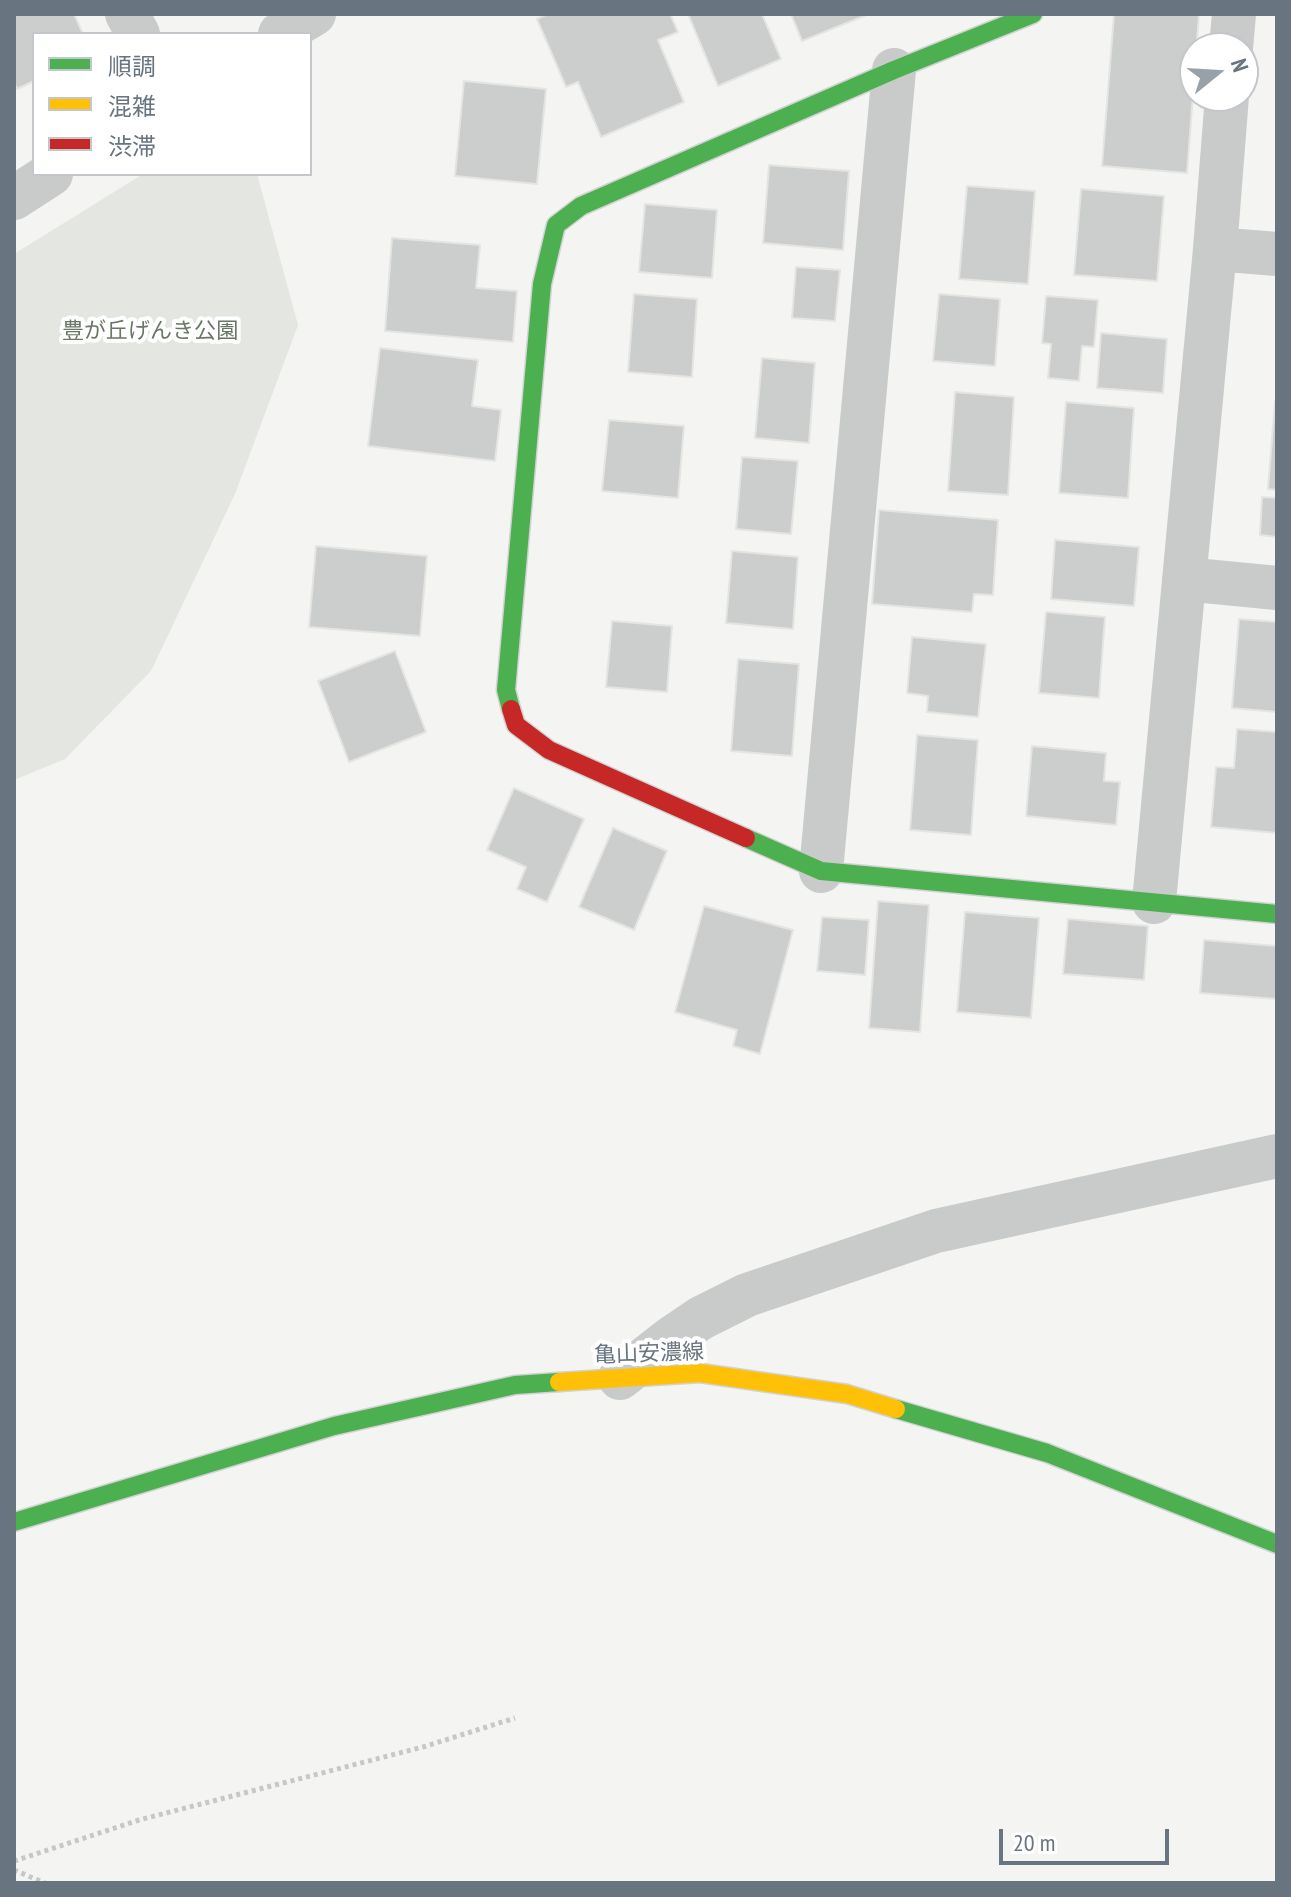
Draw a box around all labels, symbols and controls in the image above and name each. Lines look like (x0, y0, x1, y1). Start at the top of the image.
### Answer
legend (32, 32, 312, 176)
north arrow (1179, 32, 1259, 112)
text: 順調 (108, 51, 156, 82)
text: N (1225, 55, 1255, 75)
text: 混雑 (108, 91, 156, 122)
text: 渋滞 (108, 131, 156, 162)
park label: 豊が丘げんき公園 (62, 319, 238, 345)
street label: 亀山安濃線 (594, 1339, 704, 1369)
scale bar (1003, 1813, 1173, 1863)
text: 20 m (1013, 1827, 1055, 1858)

